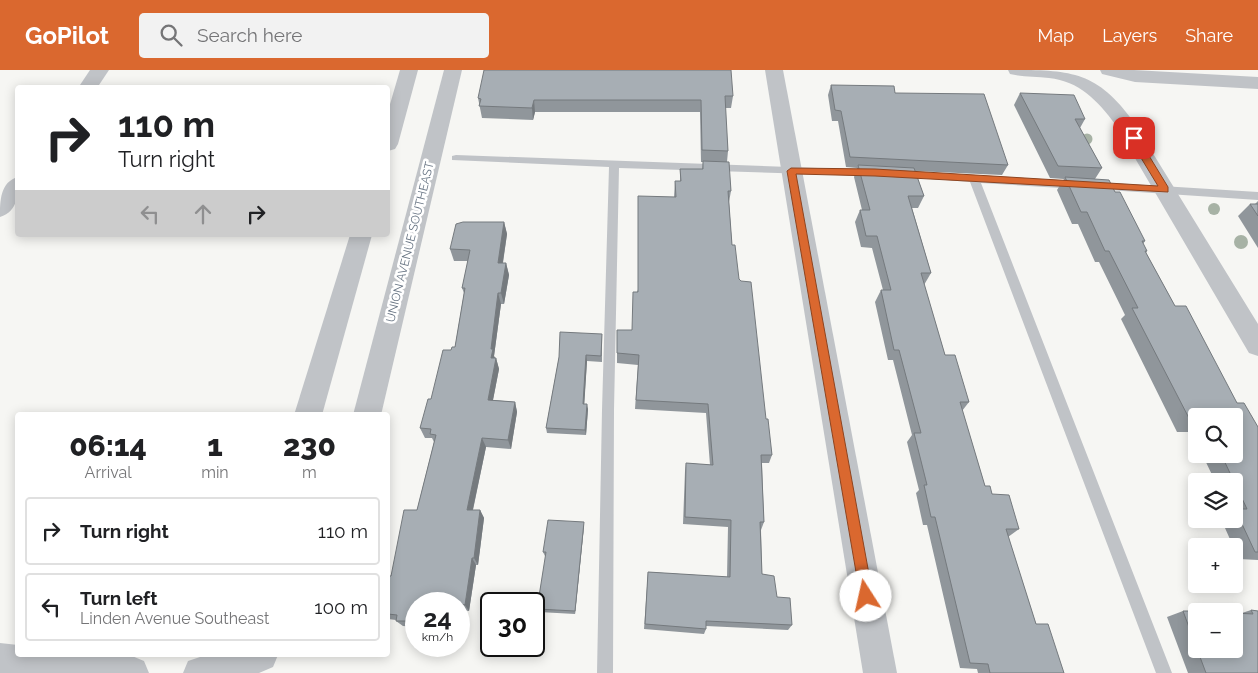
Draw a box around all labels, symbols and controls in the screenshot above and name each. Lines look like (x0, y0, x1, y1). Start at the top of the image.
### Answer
search box (139, 13, 489, 58)
text: GoPilot (25, 21, 109, 50)
icon: search (157, 21, 185, 49)
text: Search here (197, 24, 303, 46)
text: Map (1038, 25, 1074, 46)
text: Layers (1102, 25, 1157, 46)
text: Share (1185, 25, 1233, 46)
text: 110 m (118, 104, 215, 145)
icon: right (35, 105, 100, 170)
pin (1113, 117, 1155, 159)
icon: arrive (1120, 124, 1148, 152)
text: Turn right (118, 146, 215, 172)
street label: UNION AVENUE SOUTHEAST (383, 159, 437, 324)
icon: left (136, 200, 164, 228)
icon: ahead (189, 200, 217, 228)
icon: right (242, 200, 270, 228)
map controls (1188, 408, 1243, 658)
button: search (1188, 408, 1243, 463)
text: 06:14 (69, 428, 147, 463)
text: 1 (207, 428, 223, 463)
text: 230 (283, 428, 336, 463)
text: Arrival (85, 463, 132, 482)
text: min (201, 463, 229, 482)
text: m (302, 463, 317, 482)
button: layers (1188, 473, 1243, 528)
icon: right (37, 517, 65, 545)
text: Turn right (80, 520, 169, 542)
text: 110 m (318, 520, 368, 542)
button: + (1188, 538, 1243, 593)
position arrow (839, 569, 891, 621)
text: Turn left (80, 587, 157, 609)
speed limit sign: 30 (480, 592, 545, 657)
icon: left (37, 593, 65, 621)
text: 100 m (314, 596, 368, 618)
text: 24 (423, 603, 452, 633)
button: − (1188, 603, 1243, 658)
text: Linden Avenue Southeast (80, 609, 269, 628)
text: km/h (422, 630, 453, 644)

